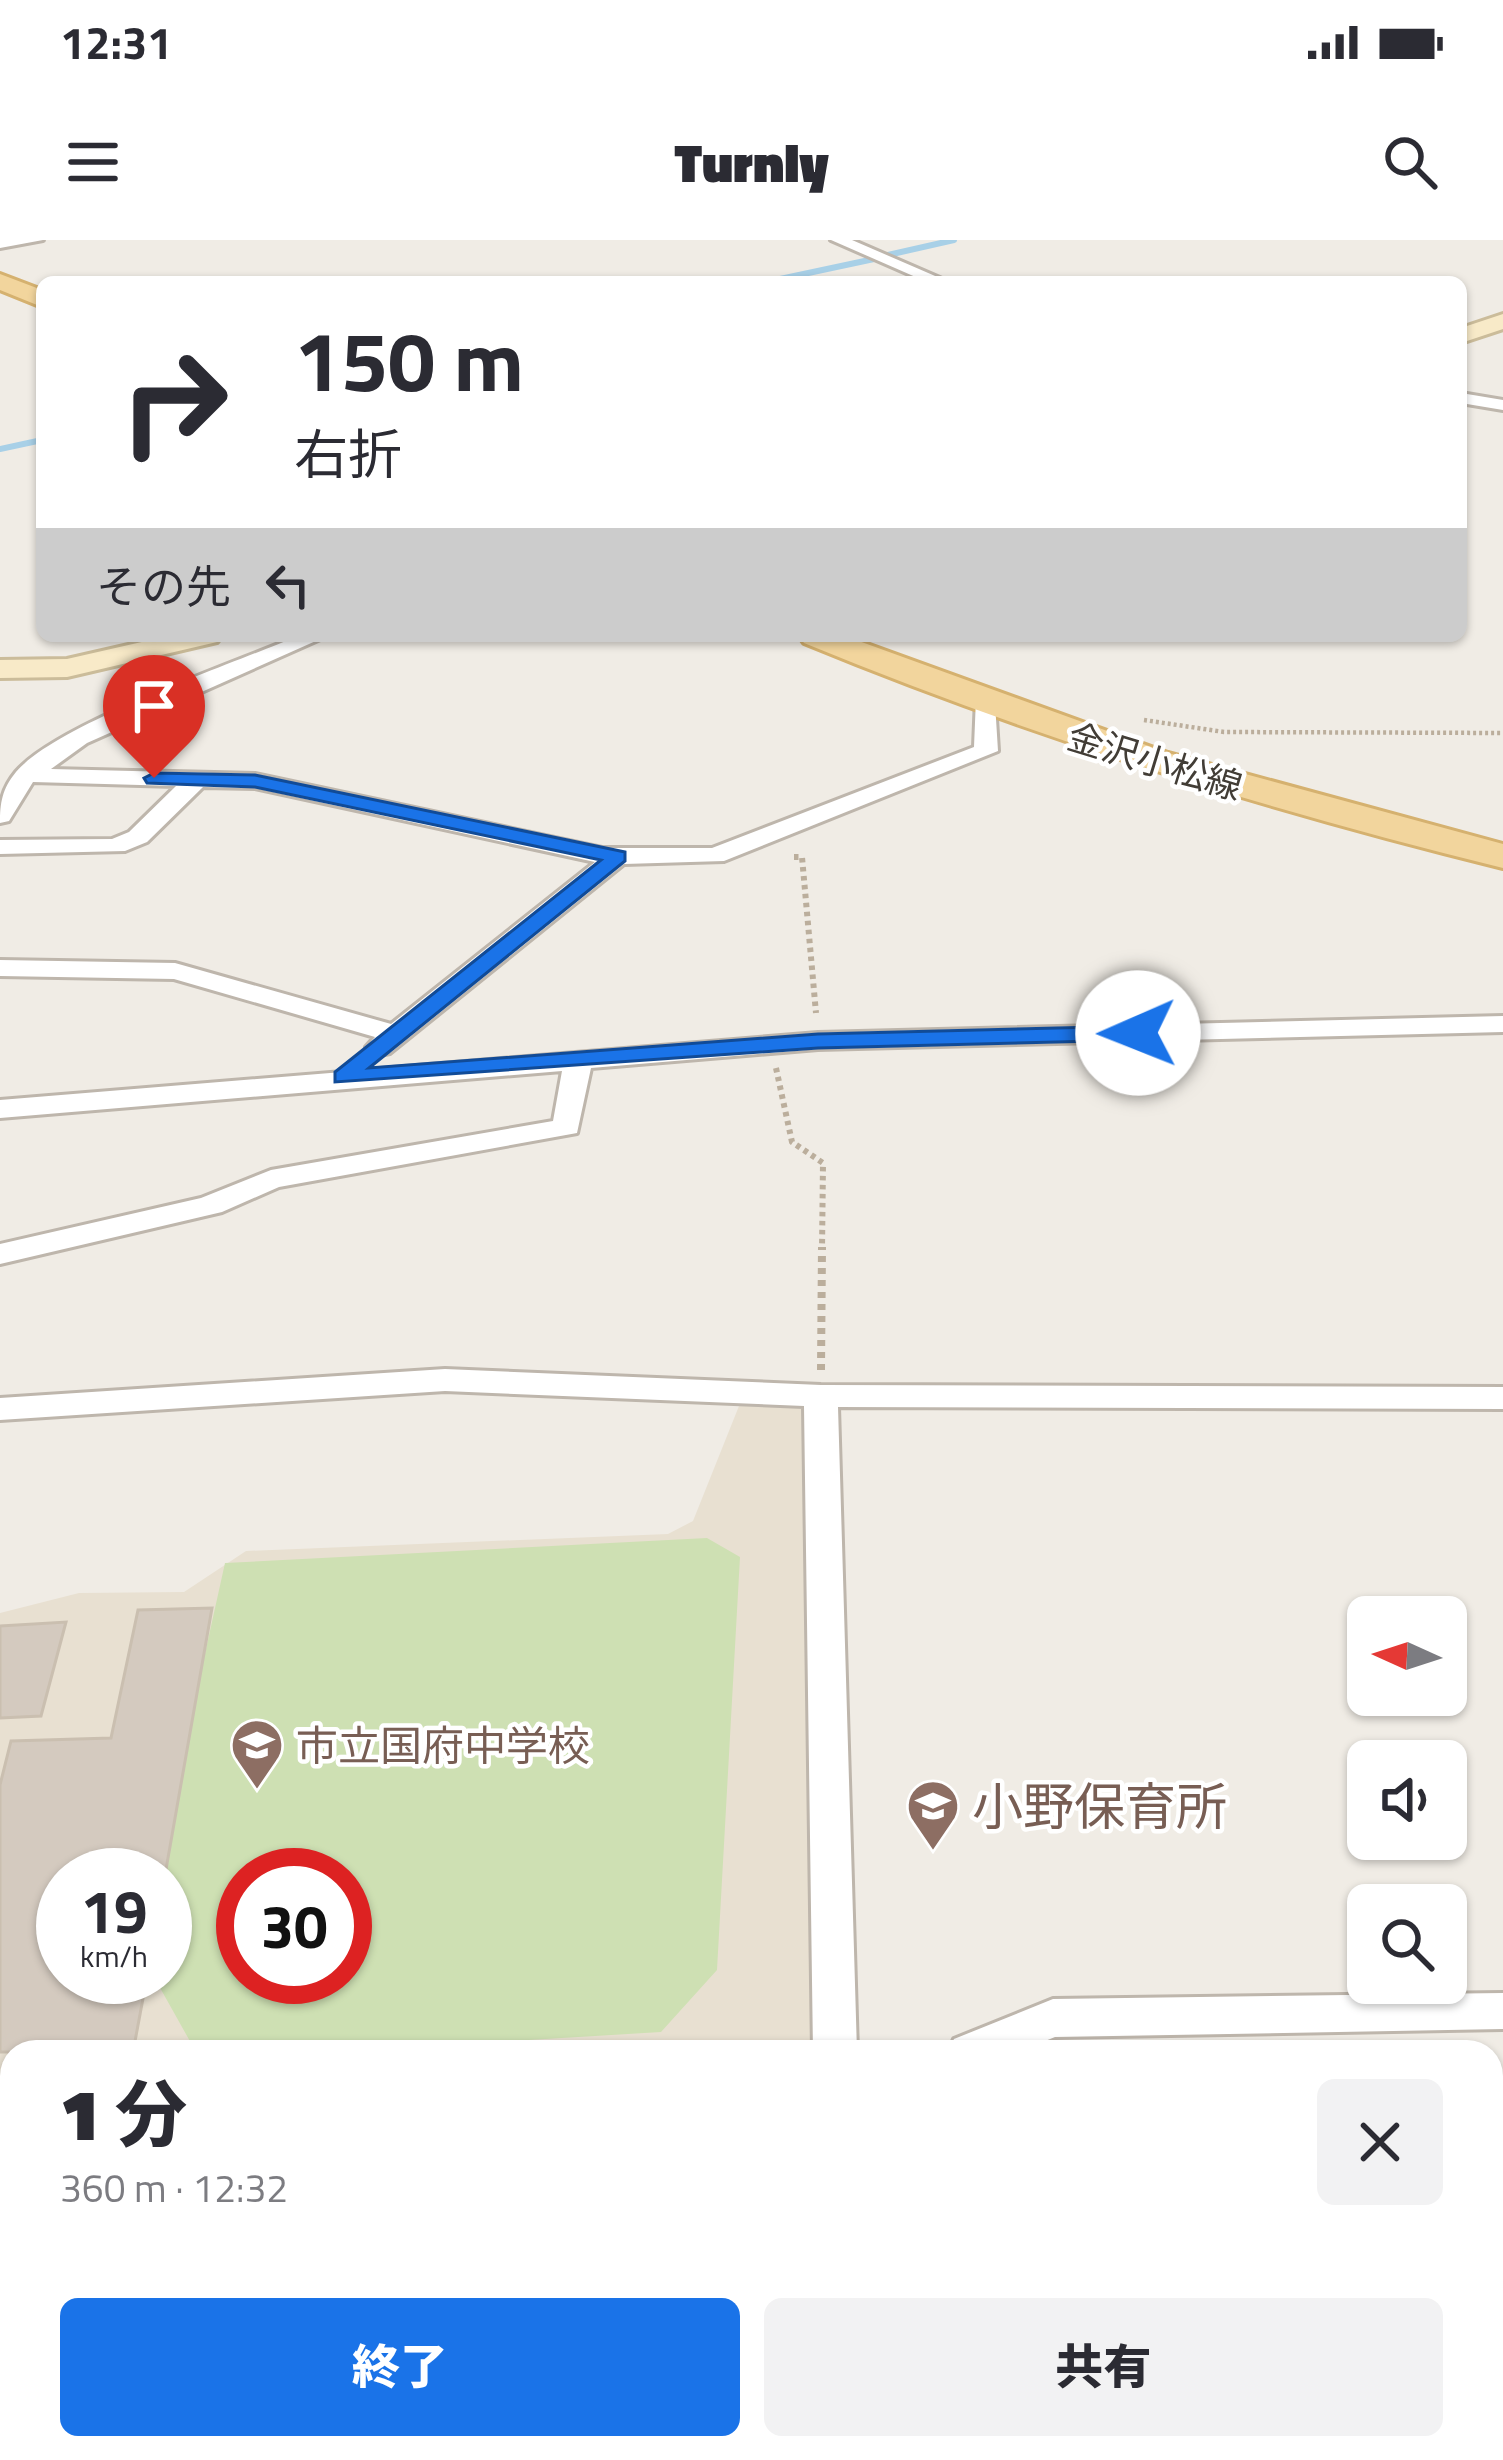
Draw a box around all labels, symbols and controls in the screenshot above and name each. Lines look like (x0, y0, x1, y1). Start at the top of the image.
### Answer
text: 12:31 (60, 8, 172, 76)
text: Turnly (674, 121, 829, 203)
icon: menu (60, 129, 126, 195)
icon: search (1377, 129, 1443, 195)
text: 150 m (294, 296, 524, 424)
icon: right (96, 324, 252, 480)
text: 右折 (294, 413, 402, 495)
text: その先 (96, 552, 231, 620)
icon: left (255, 552, 321, 618)
pin (103, 655, 205, 778)
icon: arrive (121, 673, 187, 739)
street label: 金沢小松線 (1061, 708, 1249, 814)
position arrow (1075, 970, 1201, 1096)
north arrow (1347, 1596, 1467, 1716)
map controls (1347, 1596, 1467, 2004)
place label: 市立国府中学校 (296, 1713, 590, 1777)
school or university icon: 市立国府中学校 (229, 1717, 285, 1791)
button: sound (1347, 1740, 1467, 1860)
place label: 小野保育所 (972, 1767, 1227, 1845)
school or university icon: 小野保育所 (905, 1778, 961, 1852)
speed limit sign: 30 (216, 1848, 372, 2004)
text: 19 (80, 1865, 148, 1956)
button: search (1347, 1884, 1467, 2004)
text: km/h (80, 1933, 148, 1979)
text: 1 分 (60, 2058, 187, 2168)
button: close (1317, 2079, 1443, 2205)
text: 360 m · 12:32 (60, 2158, 288, 2217)
button: 終了 (60, 2298, 740, 2436)
button: 共有 (764, 2298, 1443, 2436)

